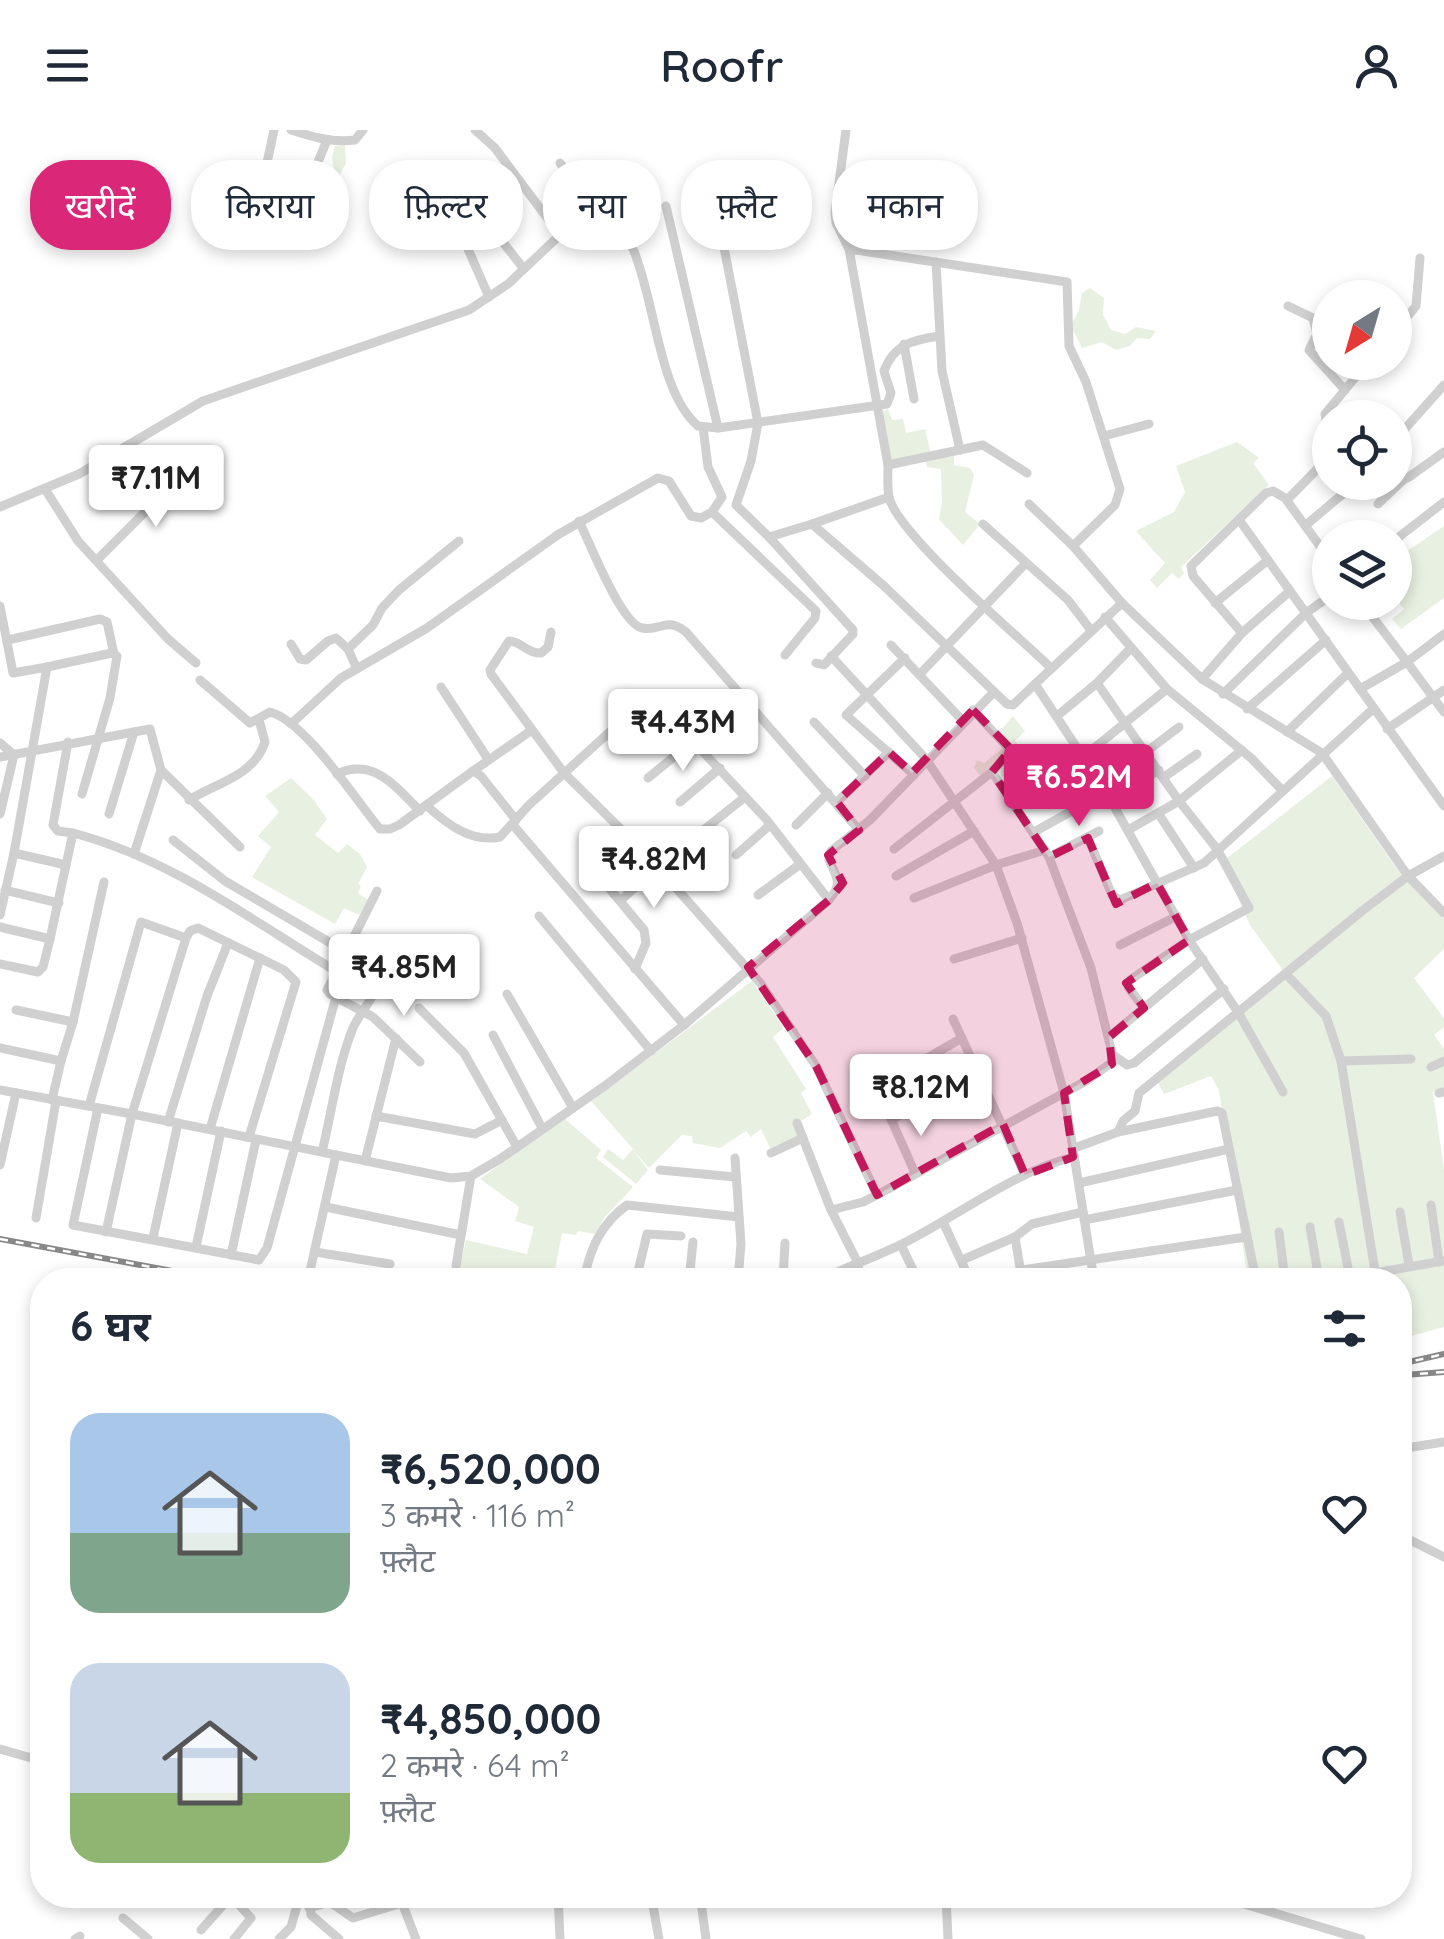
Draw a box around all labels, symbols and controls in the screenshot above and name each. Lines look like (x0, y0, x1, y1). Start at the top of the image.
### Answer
text: Roofr (660, 37, 784, 93)
icon: menu (40, 38, 95, 93)
icon: person (1349, 38, 1404, 93)
chip: खरीदें (30, 160, 171, 250)
chip: किराया (191, 160, 349, 250)
chip: फ़िल्टर (369, 160, 523, 250)
chip: नया (543, 160, 661, 250)
chip: फ़्लैट (681, 160, 812, 250)
chip: मकान (832, 160, 978, 250)
north arrow (1312, 280, 1412, 380)
map controls (1312, 280, 1412, 620)
button: locate (1312, 400, 1412, 500)
pin: ₹7.11M (75, 445, 237, 530)
text: ₹7.11M (111, 457, 201, 497)
button: layers (1312, 520, 1412, 620)
pin: ₹4.43M (602, 689, 764, 774)
text: ₹4.43M (630, 701, 736, 741)
pin: ₹6.52M (998, 744, 1160, 829)
text: ₹6.52M (1026, 756, 1132, 796)
pin: ₹4.82M (573, 826, 735, 911)
text: ₹4.82M (601, 838, 707, 878)
pin: ₹4.85M (323, 934, 485, 1019)
text: ₹4.85M (351, 946, 457, 986)
pin: ₹8.12M (840, 1054, 1002, 1139)
text: ₹8.12M (872, 1066, 970, 1106)
text: 6 घर (70, 1299, 151, 1352)
icon: filters (1317, 1301, 1372, 1356)
text: ₹6,520,000 (380, 1442, 601, 1495)
icon: home (150, 1453, 270, 1573)
icon: heart (1317, 1486, 1372, 1541)
text: 3 कमरे · 116 m² (380, 1495, 575, 1535)
text: फ़्लैट (380, 1540, 435, 1580)
text: ₹4,850,000 (380, 1692, 601, 1745)
icon: home (150, 1703, 270, 1823)
icon: heart (1317, 1736, 1372, 1791)
text: 2 कमरे · 64 m² (380, 1745, 570, 1785)
text: फ़्लैट (380, 1790, 435, 1830)

